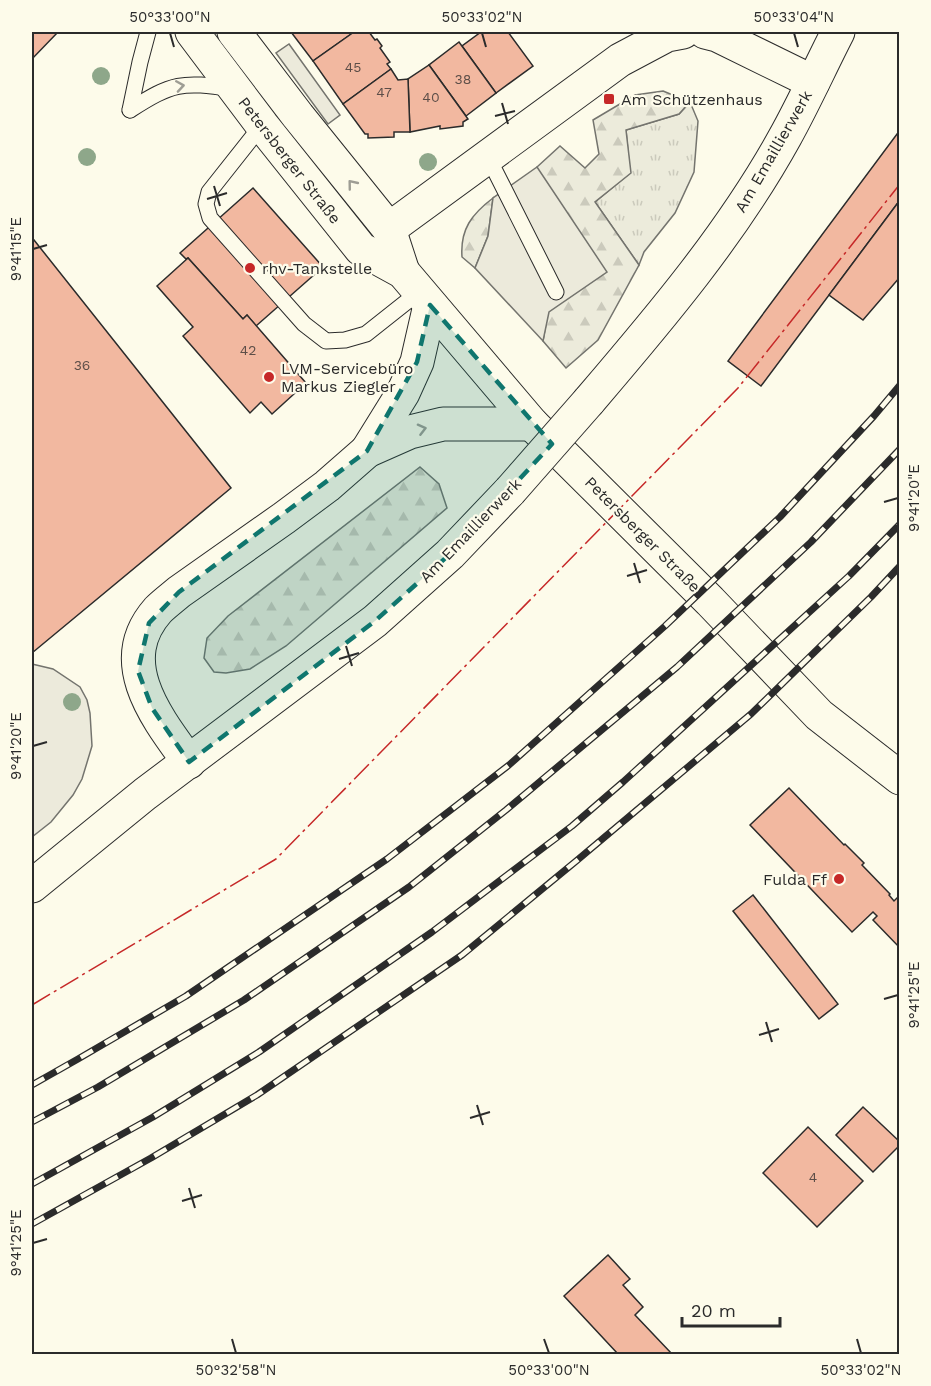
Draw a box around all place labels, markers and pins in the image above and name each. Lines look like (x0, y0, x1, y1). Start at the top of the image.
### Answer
place label: Am Schützenhaus (621, 90, 763, 109)
marker: Am Schützenhaus (602, 92, 616, 106)
place label: rhv-Tankstelle (262, 259, 372, 278)
marker: rhv-Tankstelle (243, 261, 257, 275)
place label: LVM-Servicebüro Markus Ziegler (281, 359, 413, 396)
marker: LVM-Servicebüro Markus Ziegler (262, 370, 276, 384)
place label: Fulda Ff (763, 870, 828, 889)
marker: Fulda Ff (832, 872, 846, 886)

